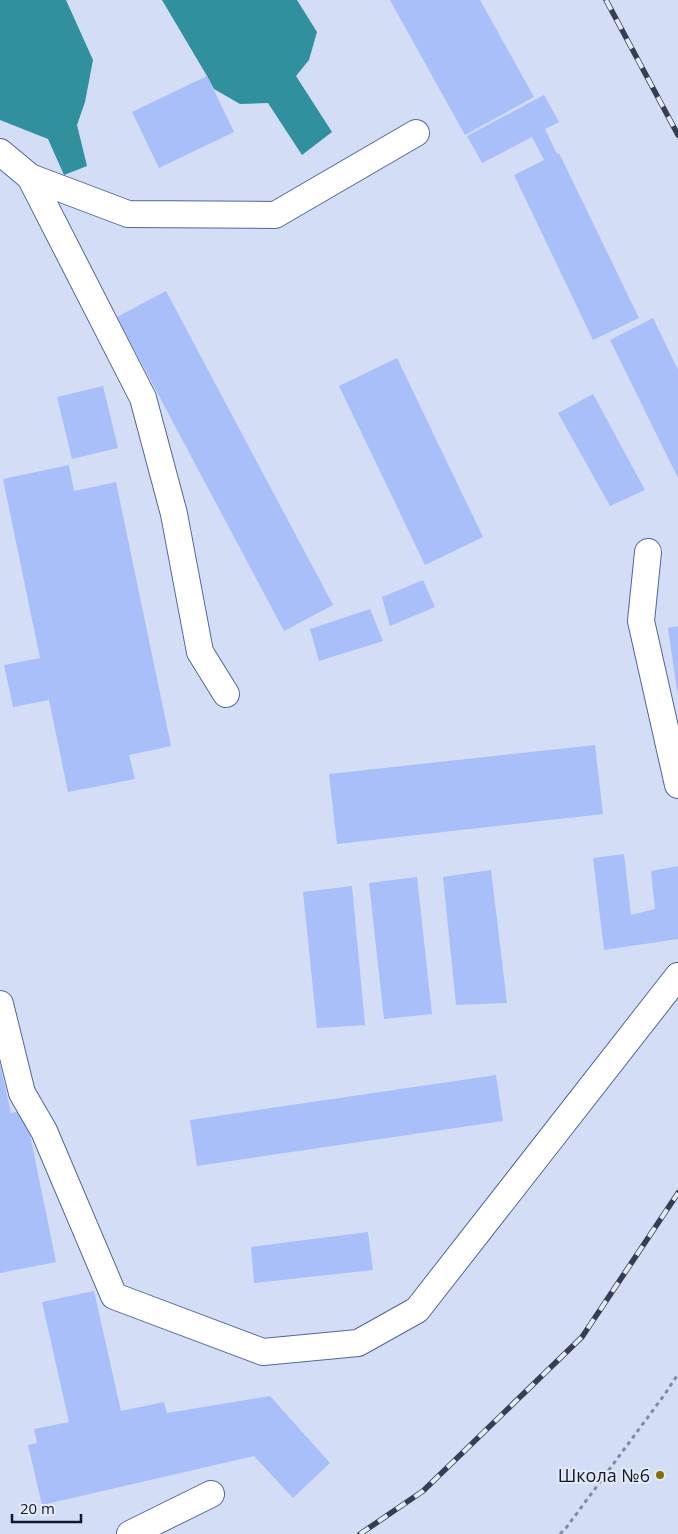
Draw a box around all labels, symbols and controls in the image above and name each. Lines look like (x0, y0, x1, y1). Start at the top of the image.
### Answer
place label: Школа №6 (558, 1463, 650, 1487)
marker: Школа №6 (654, 1469, 666, 1481)
scale bar (12, 1492, 81, 1524)
text: 20 m (20, 1498, 55, 1518)

